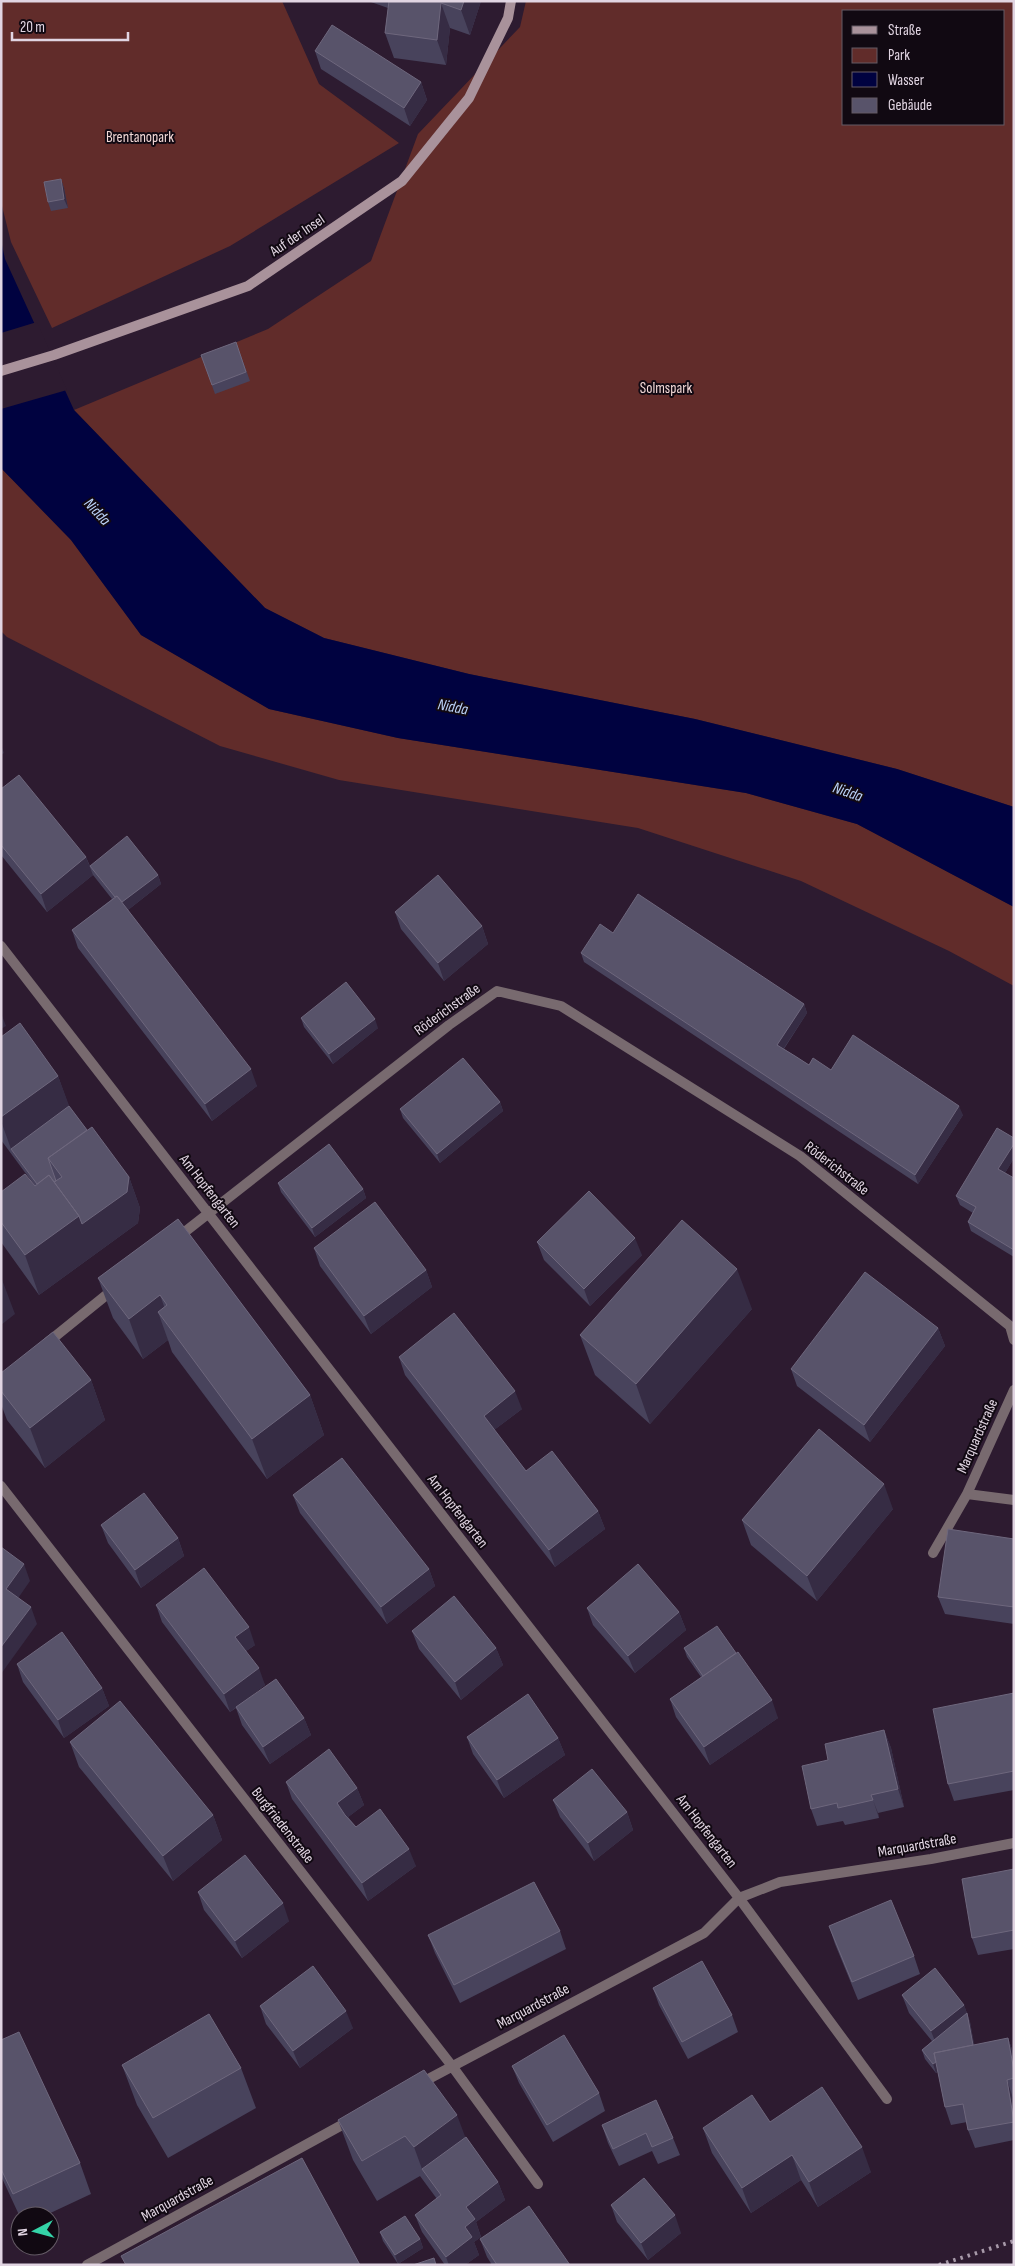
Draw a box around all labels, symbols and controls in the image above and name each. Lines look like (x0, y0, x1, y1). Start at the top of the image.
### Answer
scale bar (12, 10, 129, 42)
legend (842, 10, 1005, 125)
text: 20 m (20, 18, 45, 37)
text: Straße (888, 21, 921, 40)
text: Park (888, 46, 910, 65)
text: Wasser (888, 71, 925, 90)
text: Gebäude (888, 96, 932, 115)
park label: Brentanopark (106, 128, 174, 147)
street label: Auf der Insel (265, 210, 328, 261)
park label: Solmspark (640, 379, 692, 398)
water label: Nidda (80, 494, 115, 530)
water label: Nidda (436, 695, 470, 720)
water label: Nidda (830, 778, 866, 807)
street label: Röderichstraße (411, 979, 484, 1040)
street label: Röderichstraße (801, 1137, 873, 1200)
street label: Am Hopfengarten (174, 1150, 244, 1232)
street label: Marquardstraße (953, 1396, 1002, 1476)
street label: Am Hopfengarten (422, 1470, 492, 1552)
street label: Burgfriedenstraße (247, 1784, 318, 1867)
street label: Am Hopfengarten (671, 1790, 741, 1872)
street label: Marquardstraße (876, 1829, 958, 1862)
street label: Marquardstraße (494, 1979, 573, 2033)
street label: Marquardstraße (138, 2171, 217, 2226)
north arrow (10, 2206, 60, 2256)
text: N (14, 2228, 31, 2237)

